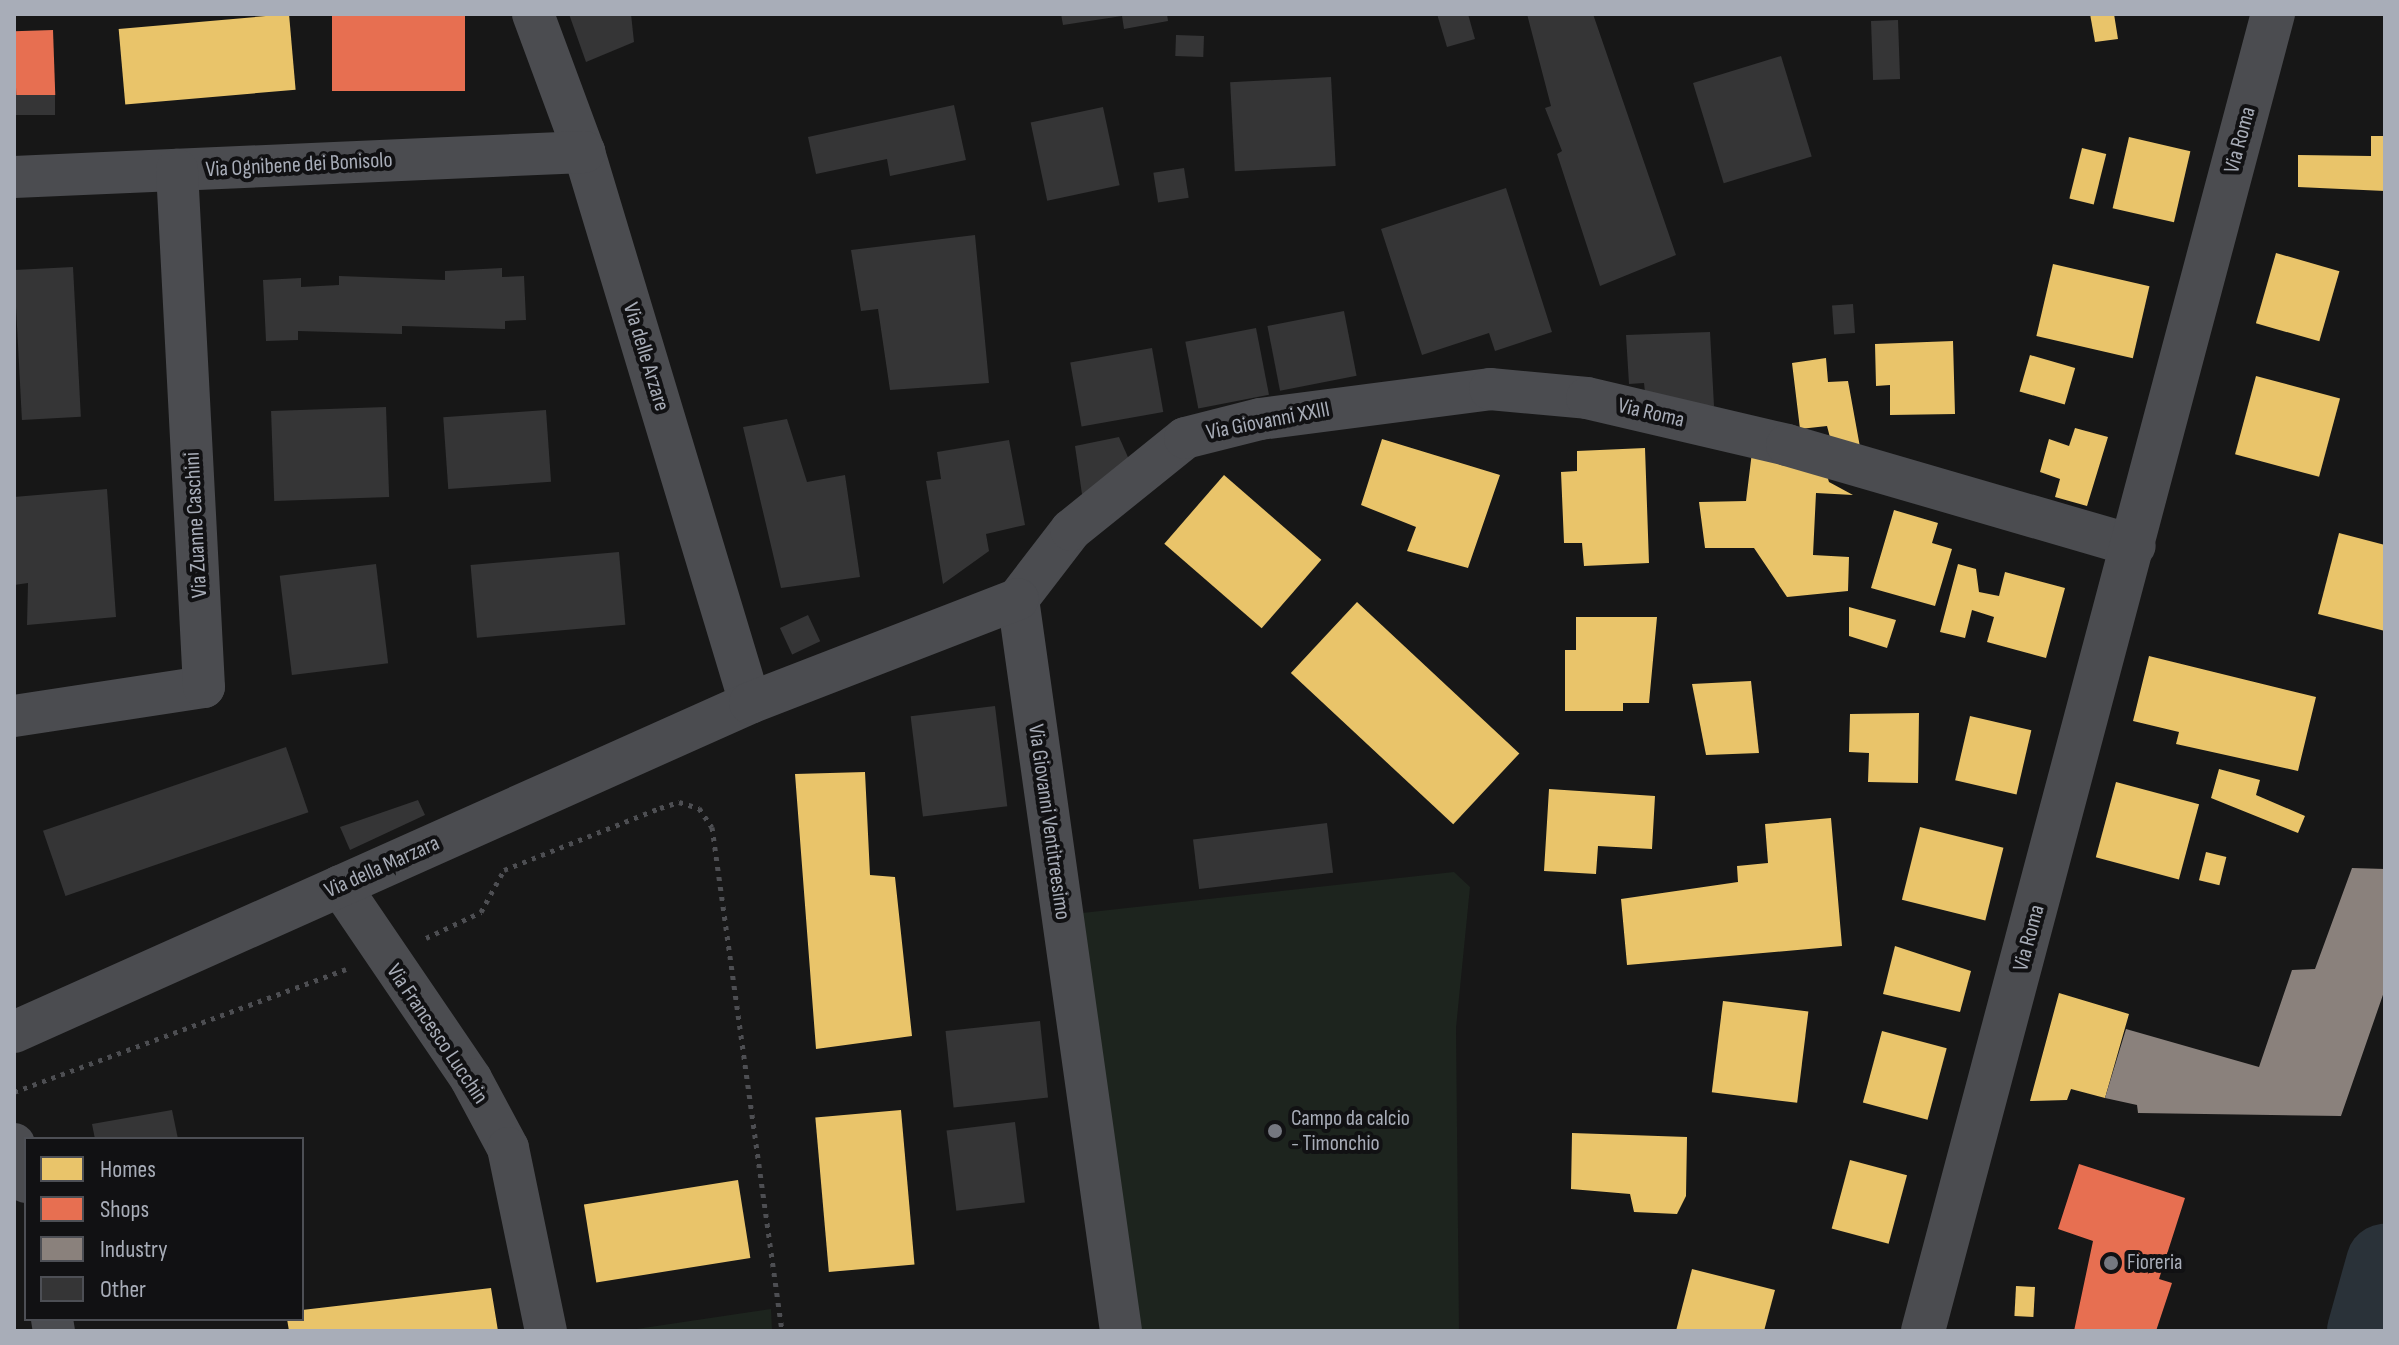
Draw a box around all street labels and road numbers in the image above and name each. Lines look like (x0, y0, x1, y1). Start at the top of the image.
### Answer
street label: Via Roma (2219, 104, 2261, 176)
street label: Via Ognibene dei Bonisolo (205, 147, 393, 183)
street label: Via delle Arzare (617, 300, 675, 414)
street label: Via Roma (1615, 393, 1687, 433)
street label: Via Giovanni XXIII (1204, 396, 1332, 446)
street label: Via Zuanne Caschini (179, 451, 213, 599)
street label: Via Giovanni Ventitreesimo (1022, 723, 1076, 921)
street label: Via della Marzara (321, 830, 443, 904)
street label: Via Roma (2008, 902, 2050, 974)
street label: Via Francesco Lucchin (381, 959, 493, 1109)

